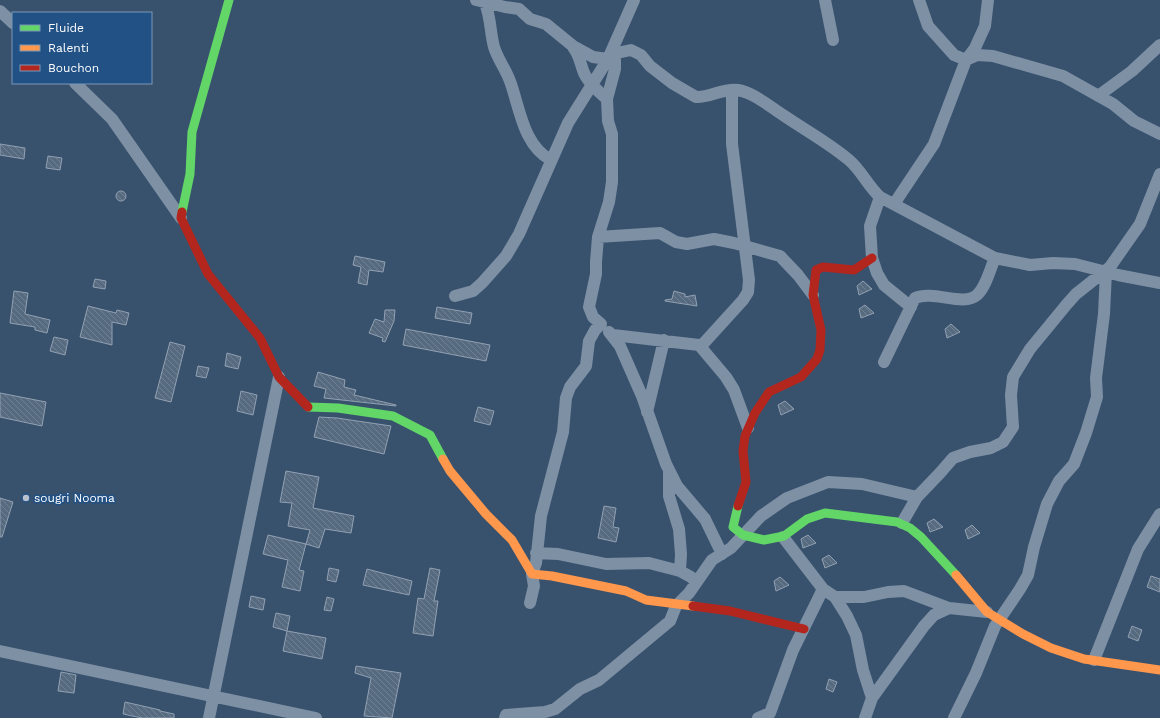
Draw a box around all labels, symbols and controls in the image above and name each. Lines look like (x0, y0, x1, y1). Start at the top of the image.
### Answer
legend (12, 12, 152, 84)
text: Fluide (48, 21, 84, 35)
text: Ralenti (48, 41, 89, 55)
text: Bouchon (48, 61, 99, 75)
place label: sougri Nooma (34, 491, 115, 505)
marker: sougri Nooma (21, 493, 31, 503)

